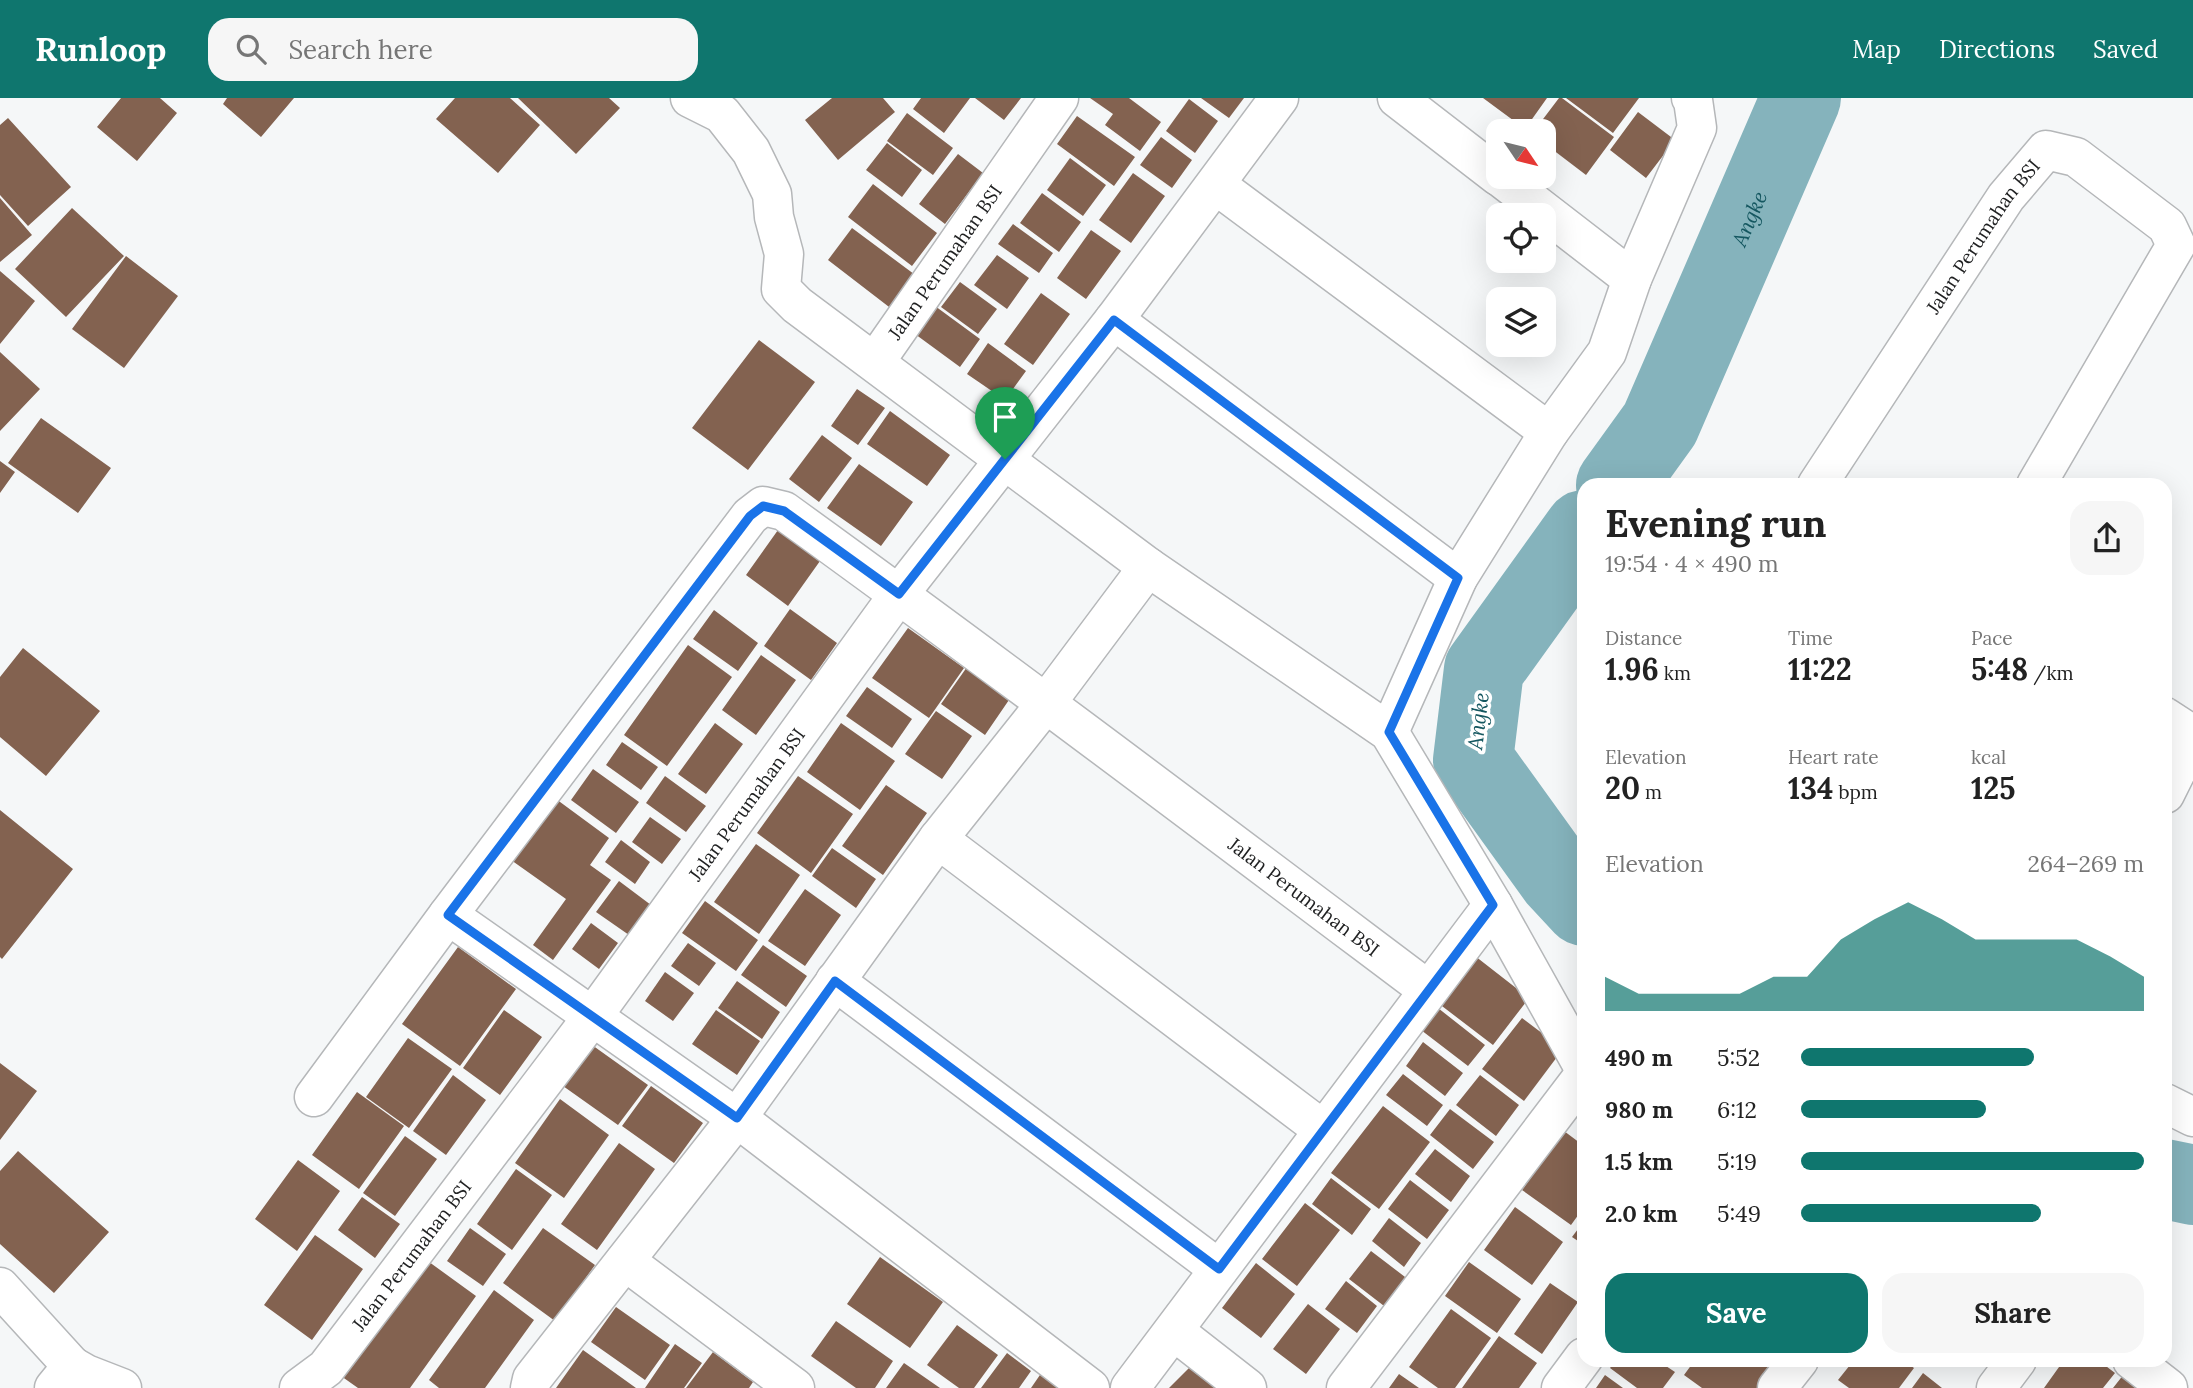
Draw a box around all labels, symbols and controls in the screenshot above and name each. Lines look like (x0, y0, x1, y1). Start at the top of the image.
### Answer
search box (208, 18, 698, 81)
text: Runloop (35, 28, 166, 70)
icon: search (232, 30, 270, 68)
text: Search here (288, 33, 433, 66)
text: Map (1852, 34, 1901, 65)
text: Directions (1939, 34, 2055, 65)
text: Saved (2093, 34, 2158, 65)
north arrow (1486, 119, 1556, 189)
map controls (1486, 119, 1556, 357)
street label: Jalan Perumahan BSI (1920, 154, 2045, 319)
street label: Jalan Perumahan BSI (882, 180, 1007, 345)
water label: Angke (1725, 187, 1773, 251)
button: locate (1486, 203, 1556, 273)
button: layers (1486, 287, 1556, 357)
pin (975, 387, 1035, 459)
icon: arrive (986, 398, 1024, 436)
text: Evening run (1605, 499, 1827, 547)
button: share (2070, 501, 2144, 575)
text: 19:54 · 4 × 490 m (1605, 549, 1779, 578)
text: Distance (1605, 626, 1682, 650)
text: Time (1788, 626, 1833, 650)
text: Pace (1971, 626, 2013, 650)
text: 1.96 (1605, 650, 1659, 688)
text: 11:22 (1788, 650, 1852, 688)
text: 5:48 (1971, 650, 2028, 688)
text: km (1659, 661, 1691, 685)
text: /km (2028, 661, 2074, 685)
water label: Angke (1461, 691, 1495, 752)
street label: Jalan Perumahan BSI (683, 723, 810, 886)
text: Elevation (1605, 745, 1687, 769)
text: Heart rate (1788, 745, 1879, 769)
text: kcal (1971, 745, 2006, 769)
text: 20 (1605, 769, 1640, 807)
text: 134 (1788, 769, 1833, 807)
text: 125 (1971, 769, 2015, 807)
text: m (1640, 780, 1662, 804)
text: bpm (1833, 780, 1878, 804)
street label: Jalan Perumahan BSI (1223, 832, 1384, 961)
text: Elevation (1605, 849, 1704, 878)
text: 264–269 m (2028, 849, 2144, 878)
text: 490 m (1605, 1043, 1673, 1072)
text: 5:52 (1717, 1043, 1760, 1072)
text: 980 m (1605, 1095, 1673, 1124)
text: 6:12 (1717, 1095, 1757, 1124)
text: 1.5 km (1605, 1147, 1673, 1176)
text: 5:19 (1717, 1147, 1757, 1176)
street label: Jalan Perumahan BSI (346, 1175, 476, 1336)
text: 2.0 km (1605, 1199, 1678, 1228)
text: 5:49 (1717, 1199, 1761, 1228)
button: Save (1605, 1273, 1868, 1353)
button: Share (1882, 1273, 2144, 1353)

